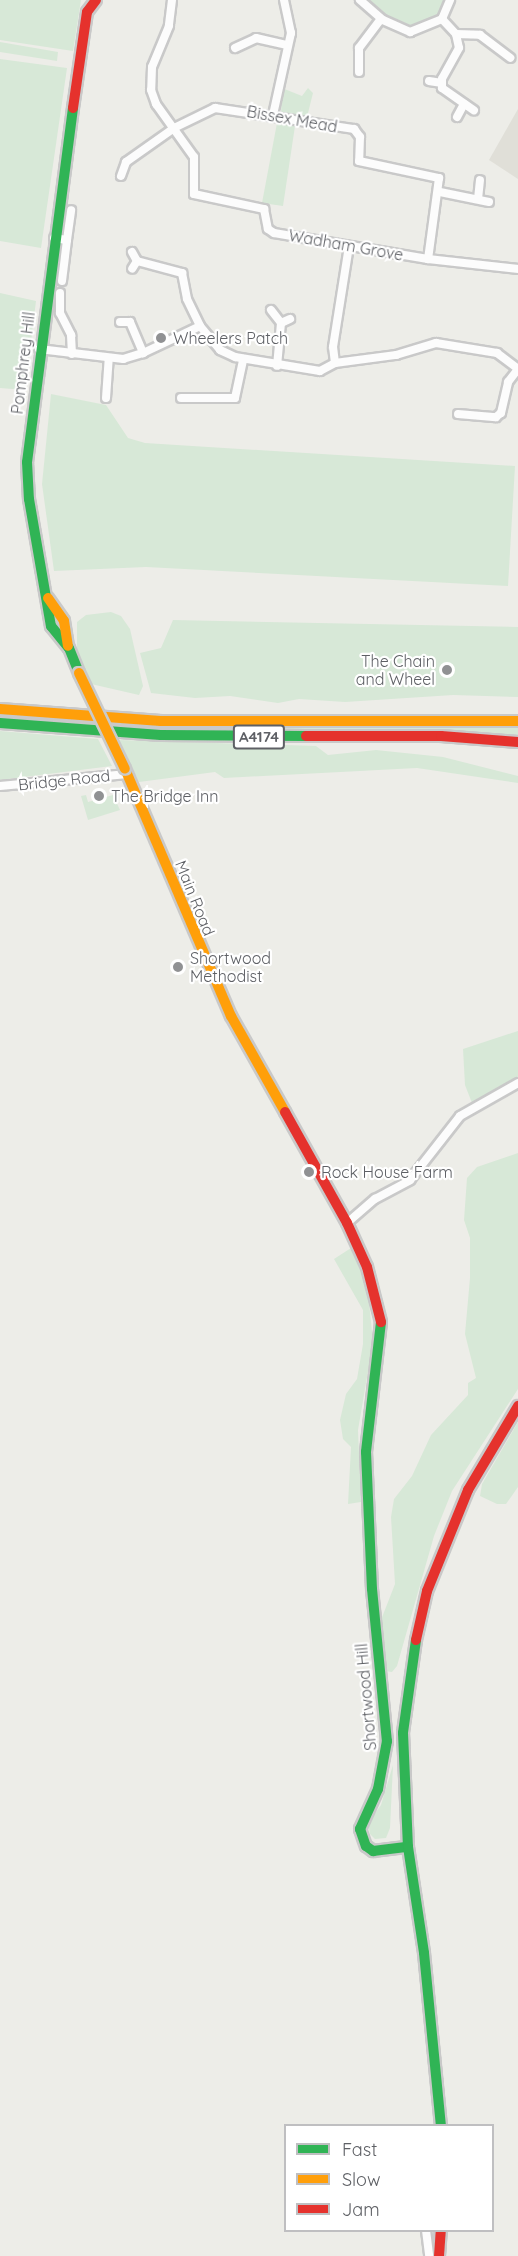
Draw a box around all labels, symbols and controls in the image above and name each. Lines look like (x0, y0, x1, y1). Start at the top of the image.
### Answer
street label: Bissex Mead (245, 102, 339, 136)
street label: Wadham Grove (287, 225, 405, 265)
street label: Pomphrey Hill (7, 311, 39, 415)
place label: Wheelers Patch (173, 328, 288, 348)
marker: Wheelers Patch (154, 331, 168, 345)
place label: The Chain and Wheel (356, 651, 435, 689)
marker: The Chain and Wheel (440, 663, 454, 677)
road number: A4174 (232, 725, 286, 749)
street label: Bridge Road (17, 766, 111, 794)
place label: The Bridge Inn (111, 786, 218, 806)
marker: The Bridge Inn (92, 789, 106, 803)
street label: Main Road (171, 857, 219, 939)
place label: Shortwood Methodist (190, 948, 271, 986)
marker: Shortwood Methodist (171, 960, 185, 974)
place label: Rock House Farm (321, 1162, 453, 1182)
marker: Rock House Farm (302, 1165, 316, 1179)
street label: Shortwood Hill (352, 1643, 380, 1751)
legend (284, 2124, 494, 2232)
text: Fast (342, 2138, 377, 2161)
text: Slow (342, 2168, 380, 2191)
text: Jam (342, 2198, 380, 2221)

